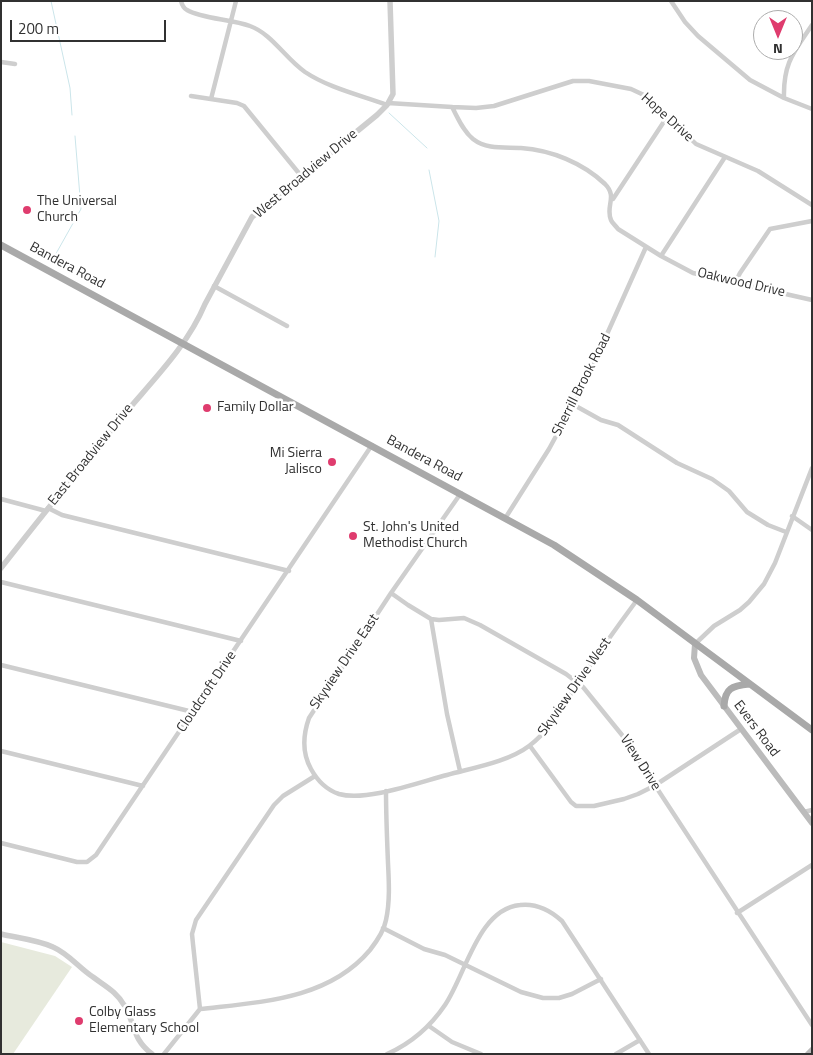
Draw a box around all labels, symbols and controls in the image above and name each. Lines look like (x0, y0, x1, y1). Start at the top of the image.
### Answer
scale bar (12, 10, 169, 42)
north arrow (753, 10, 803, 60)
text: 200 m (18, 17, 59, 40)
text: N (773, 39, 783, 60)
street label: Hope Drive (637, 90, 697, 146)
street label: West Broadview Drive (251, 126, 361, 222)
place label: The Universal Church (37, 194, 117, 226)
marker: The Universal Church (21, 204, 33, 216)
street label: Bandera Road (26, 239, 108, 293)
street label: Oakwood Drive (696, 265, 786, 301)
street label: Sherrill Brook Road (549, 331, 615, 439)
place label: Family Dollar (217, 400, 294, 416)
street label: East Broadview Drive (45, 401, 137, 509)
marker: Family Dollar (201, 402, 213, 414)
street label: Bandera Road (383, 432, 465, 486)
place label: Mi Sierra Jalisco (270, 446, 322, 478)
marker: Mi Sierra Jalisco (326, 456, 338, 468)
place label: St. John's United Methodist Church (363, 520, 467, 552)
marker: St. John's United Methodist Church (347, 530, 359, 542)
street label: Skyview Drive East (307, 611, 383, 713)
street label: Skyview Drive West (535, 635, 615, 739)
street label: Cloudcroft Drive (174, 648, 240, 736)
street label: Evers Road (729, 698, 783, 760)
street label: View Drive (616, 732, 664, 794)
place label: Colby Glass Elementary School (89, 1005, 199, 1038)
marker: Colby Glass Elementary School (73, 1015, 85, 1027)

